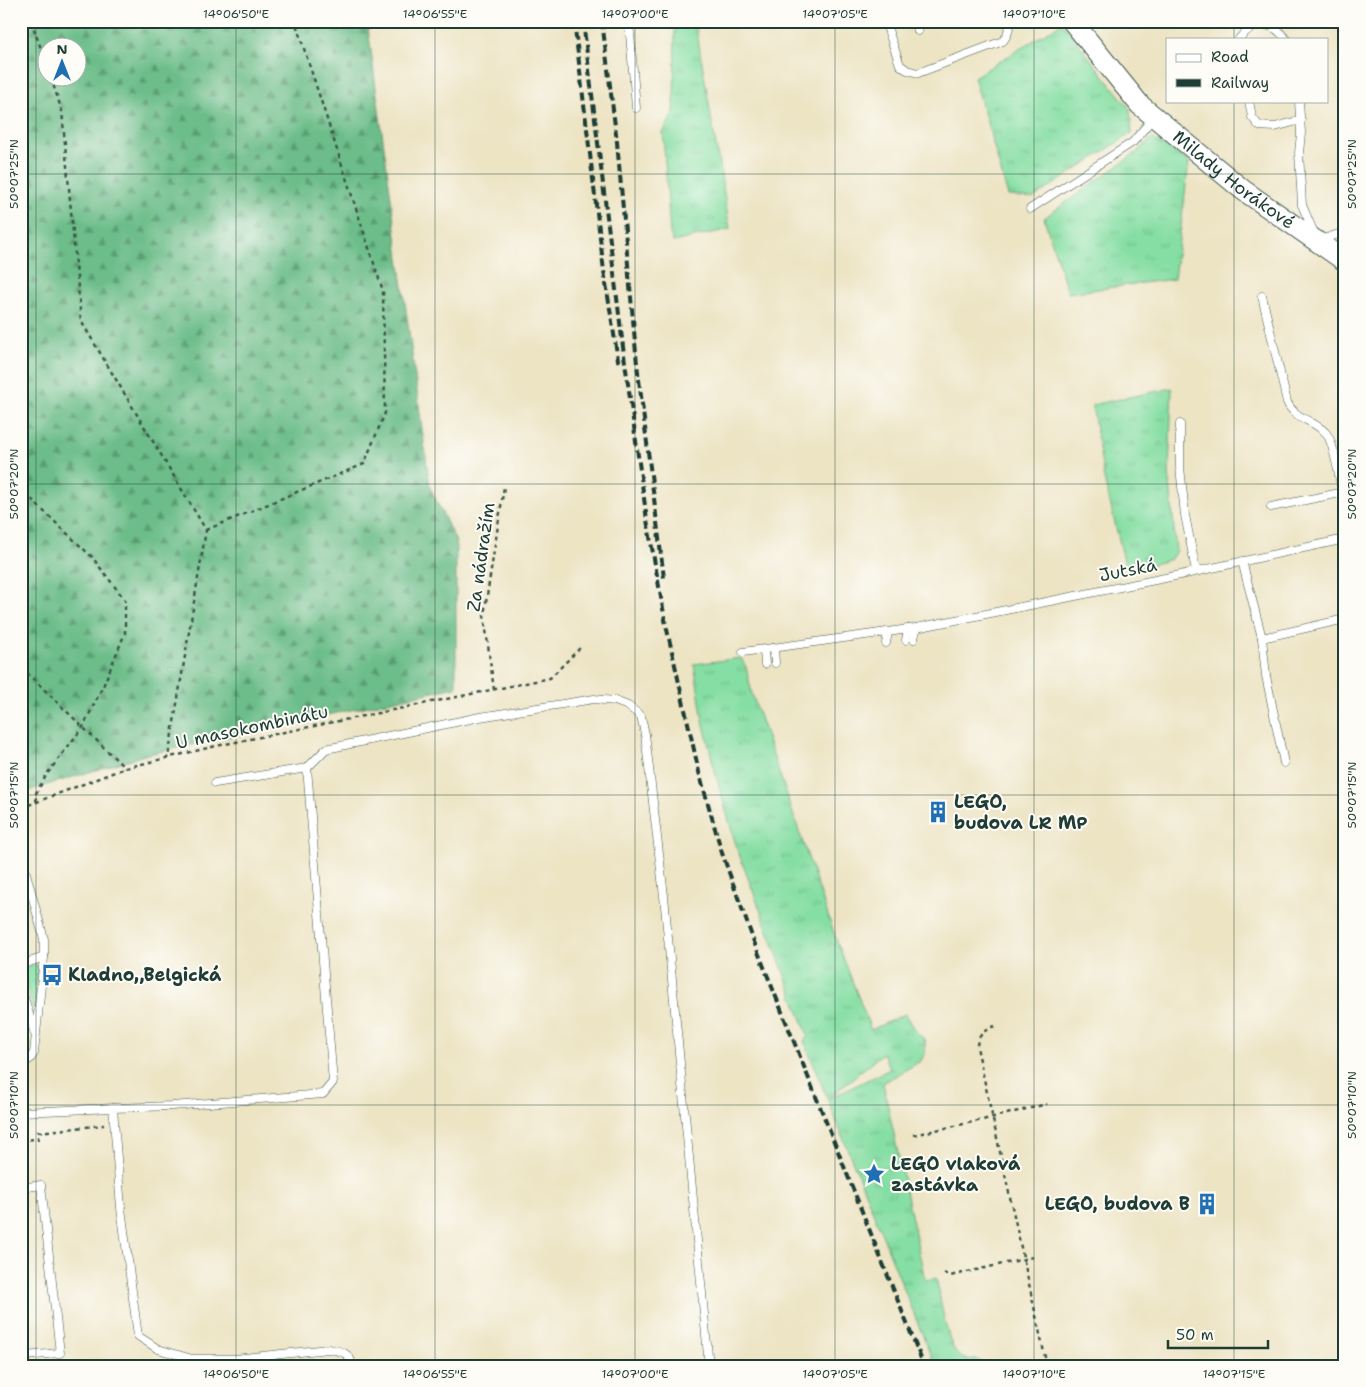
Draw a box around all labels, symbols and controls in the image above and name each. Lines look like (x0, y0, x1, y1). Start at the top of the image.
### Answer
text: 14°06'50"E (203, 6, 269, 22)
text: 14°06'55"E (403, 6, 467, 22)
text: 14°07'00"E (602, 6, 668, 22)
text: 14°07'05"E (802, 6, 868, 22)
text: 14°07'10"E (1002, 6, 1066, 22)
north arrow (38, 38, 88, 88)
legend (1166, 38, 1328, 102)
text: N (56, 40, 68, 58)
text: Road (1211, 47, 1249, 67)
text: Railway (1211, 73, 1269, 93)
street label: Milady Horákové (1168, 125, 1300, 234)
text: 50°07'25"N (6, 139, 22, 209)
text: 50°07'25"N (1344, 139, 1360, 209)
text: 50°07'20"N (6, 448, 22, 520)
text: 50°07'20"N (1344, 448, 1360, 520)
street label: Za nádražím (461, 501, 501, 613)
street label: Jutská (1097, 553, 1159, 587)
street label: U masokombinátu (174, 699, 330, 755)
text: 50°07'15"N (6, 762, 22, 828)
text: 50°07'15"N (1344, 762, 1360, 828)
place label: LEGO, budova LR MP (954, 790, 1088, 835)
building icon: LEGO, budova LR MP (925, 799, 951, 825)
bus stop icon: Kladno,,Belgická (39, 962, 65, 988)
place label: Kladno,,Belgická (68, 963, 222, 987)
text: 50°07'10"N (6, 1071, 22, 1139)
text: 50°07'10"N (1344, 1071, 1360, 1139)
place label: LEGO vlaková zastávka (891, 1152, 1021, 1197)
place icon: LEGO vlaková zastávka (861, 1161, 887, 1187)
building icon: LEGO, budova B (1194, 1191, 1220, 1217)
place label: LEGO, budova B (1045, 1192, 1190, 1216)
scale bar (1168, 1317, 1268, 1349)
text: 50 m (1176, 1325, 1214, 1345)
text: 14°06'50"E (203, 1366, 269, 1382)
text: 14°06'55"E (403, 1366, 467, 1382)
text: 14°07'00"E (602, 1366, 668, 1382)
text: 14°07'05"E (802, 1366, 868, 1382)
text: 14°07'10"E (1002, 1366, 1066, 1382)
text: 14°07'15"E (1203, 1366, 1265, 1382)

